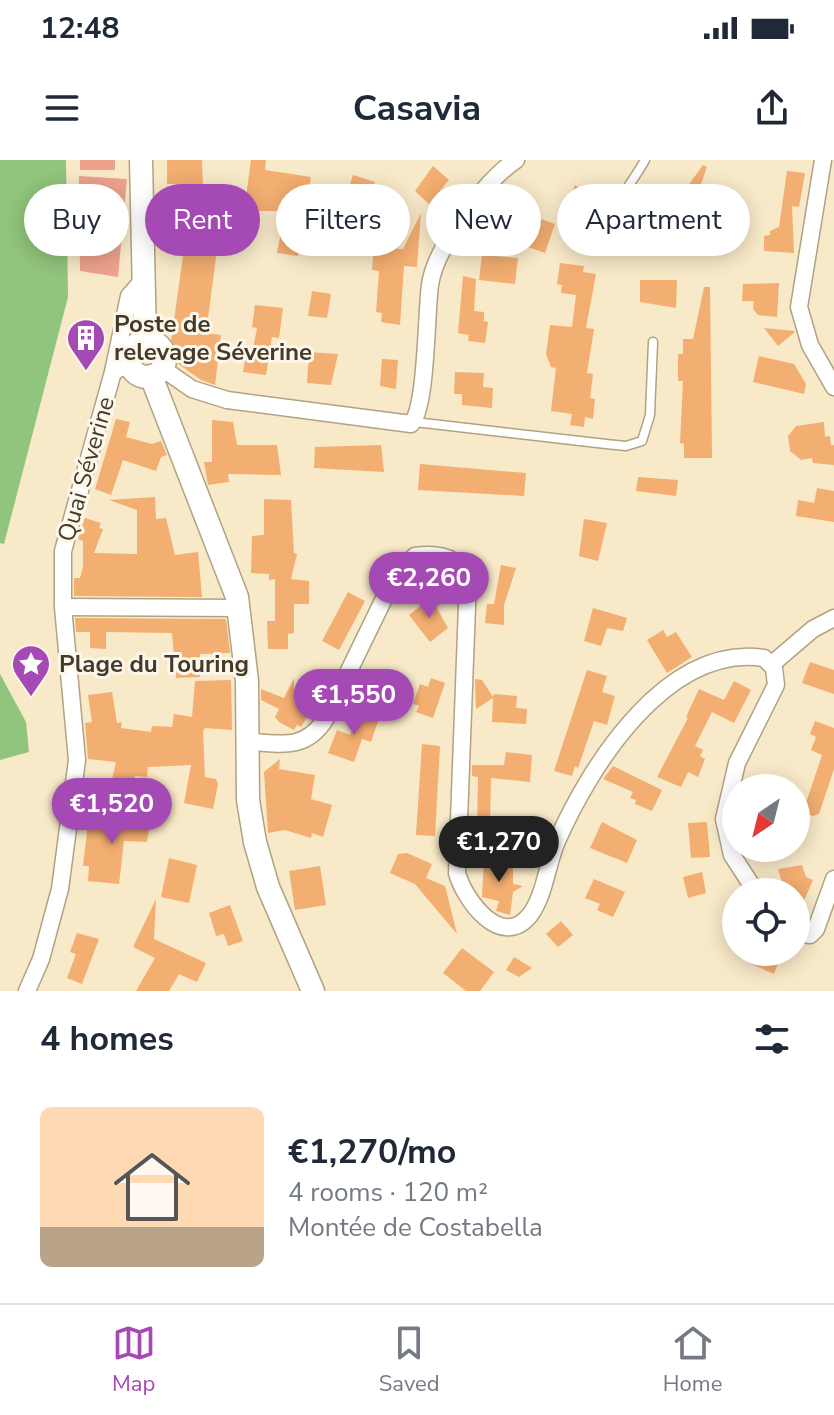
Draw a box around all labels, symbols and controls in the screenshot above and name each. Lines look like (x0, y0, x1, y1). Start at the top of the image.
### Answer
text: 12:48 (40, 8, 119, 49)
text: Casavia (353, 84, 481, 133)
icon: menu (40, 86, 84, 130)
icon: share (750, 86, 794, 130)
chip: Buy (24, 184, 129, 256)
chip: Rent (145, 184, 260, 256)
chip: Filters (276, 184, 410, 256)
chip: New (426, 184, 541, 256)
chip: Apartment (557, 184, 750, 256)
place label: Poste de relevage Séverine (114, 308, 312, 368)
building icon: Poste de relevage Séverine (65, 317, 107, 372)
street label: Quai Séverine (50, 393, 122, 545)
pin: €2,260 (364, 552, 494, 620)
text: €2,260 (387, 560, 471, 595)
place icon: Plage du Touring (10, 643, 52, 698)
place label: Plage du Touring (59, 648, 249, 680)
pin: €1,550 (289, 669, 419, 737)
text: €1,550 (312, 677, 396, 712)
north arrow (722, 774, 810, 862)
map controls (722, 774, 810, 966)
pin: €1,520 (47, 778, 177, 846)
text: €1,520 (70, 786, 154, 821)
pin: €1,270 (434, 816, 564, 884)
text: €1,270 (457, 824, 541, 859)
button: locate (722, 878, 810, 966)
text: 4 homes (40, 1016, 174, 1062)
icon: filters (750, 1017, 794, 1061)
text: €1,270/mo (288, 1129, 456, 1175)
icon: home (104, 1139, 200, 1235)
text: 4 rooms · 120 m² (288, 1175, 488, 1210)
text: Montée de Costabella (288, 1210, 543, 1245)
tab: Map (112, 1321, 156, 1399)
tab: Saved (379, 1321, 440, 1399)
tab: Home (663, 1321, 722, 1399)

